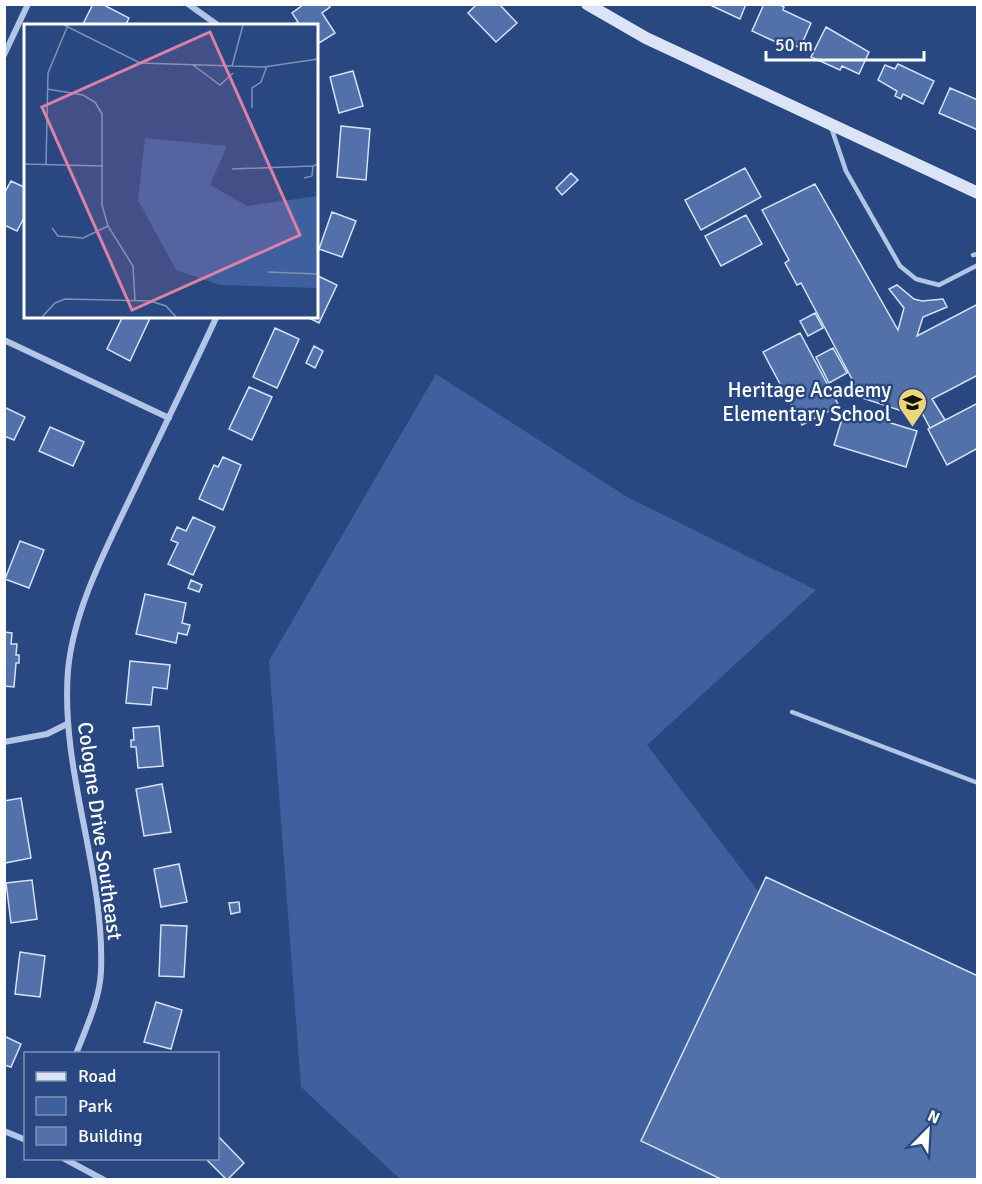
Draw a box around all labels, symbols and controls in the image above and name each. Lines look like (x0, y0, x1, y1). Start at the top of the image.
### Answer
inset map (24, 24, 318, 318)
scale bar (766, 24, 924, 62)
text: 50 m (775, 34, 813, 56)
place label: Heritage Academy Elementary School (722, 377, 891, 427)
school or university icon: Heritage Academy Elementary School (896, 386, 928, 428)
street label: Cologne Drive Southeast (72, 720, 128, 942)
legend (24, 1052, 219, 1160)
text: Road (78, 1065, 117, 1087)
text: Park (78, 1095, 113, 1117)
north arrow (898, 1100, 958, 1160)
text: N (925, 1106, 943, 1129)
text: Building (78, 1125, 142, 1147)

